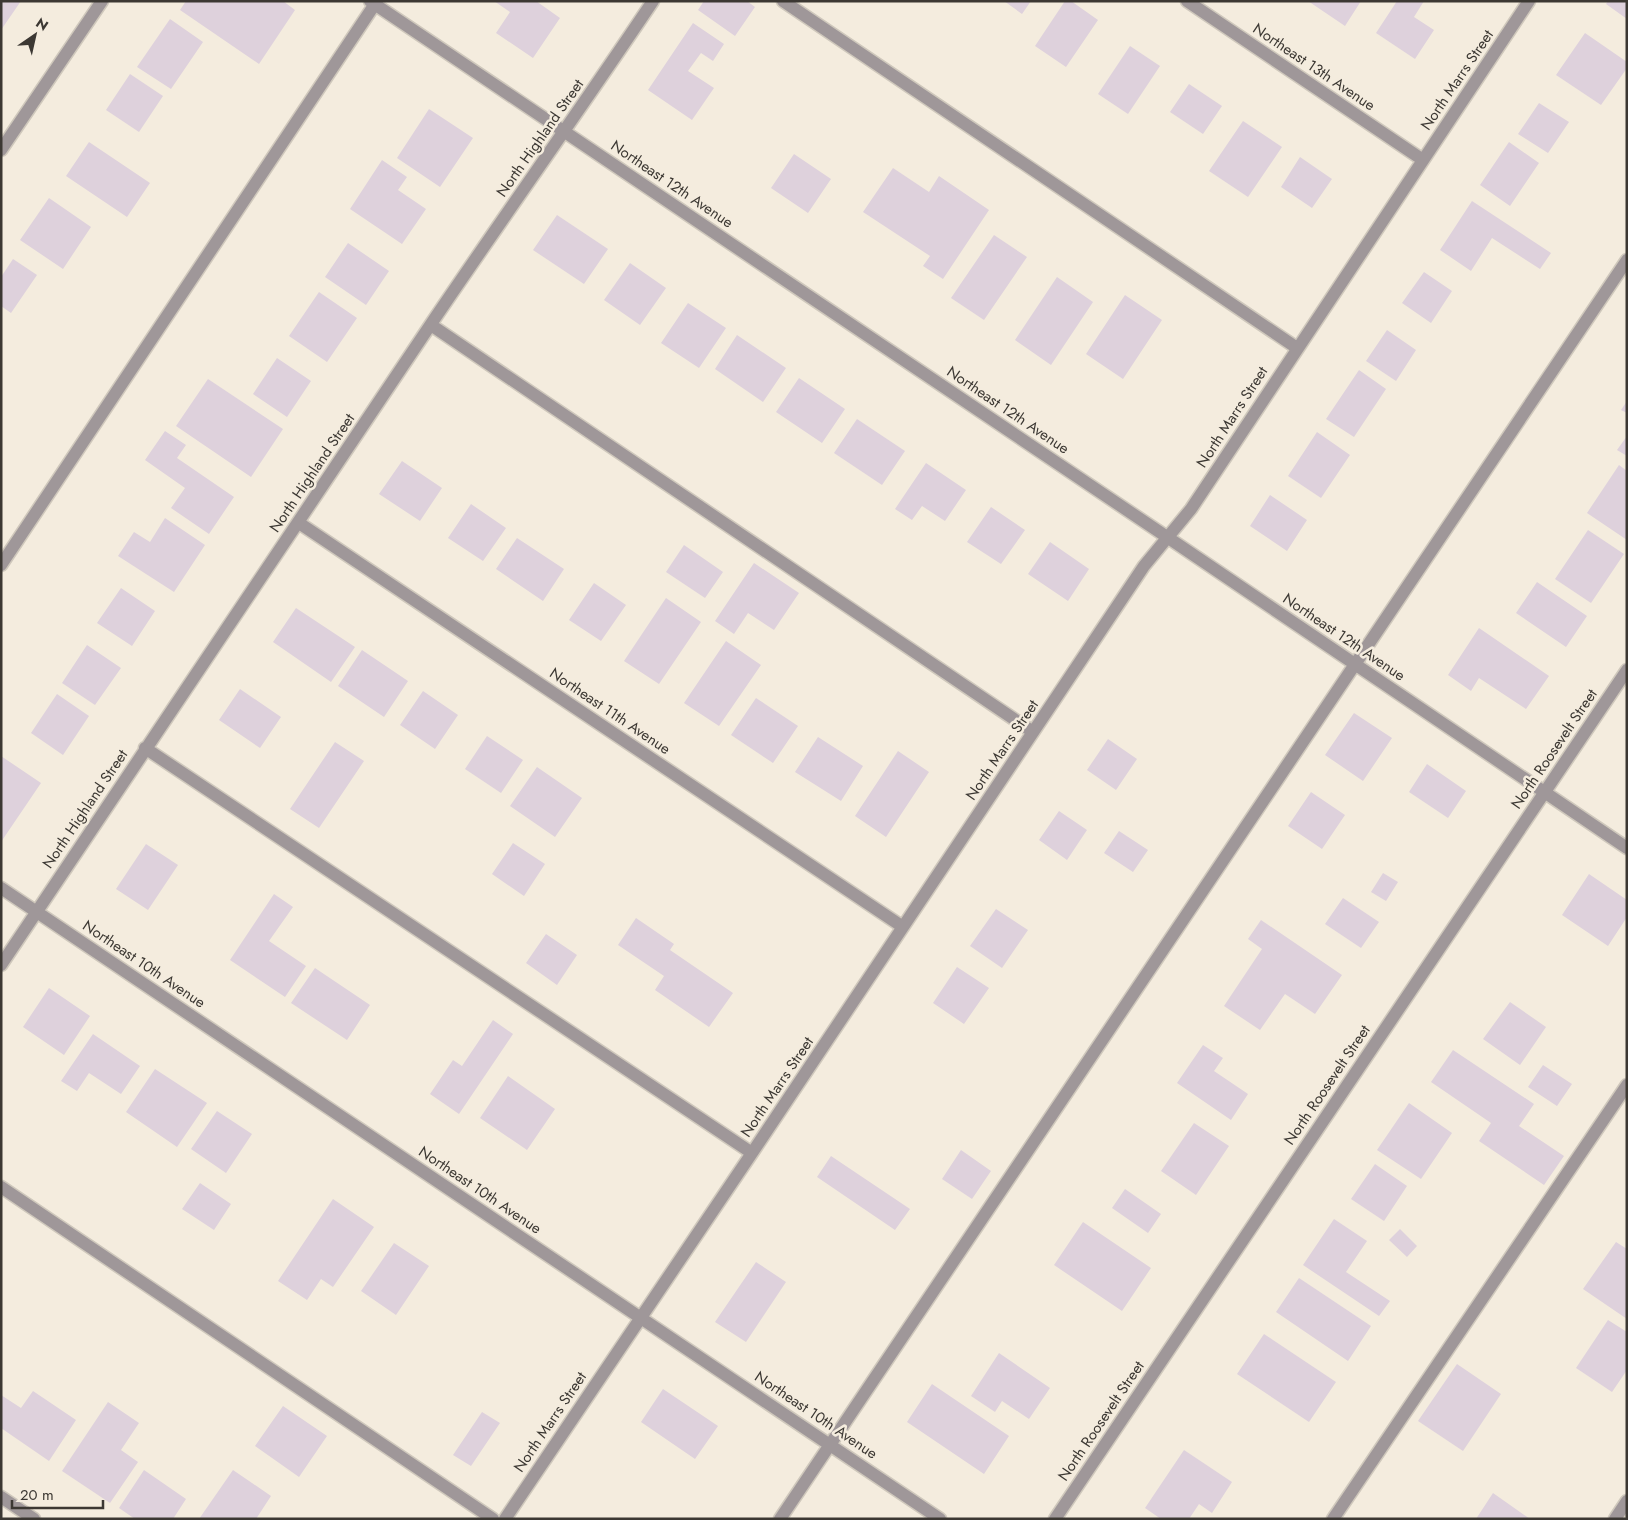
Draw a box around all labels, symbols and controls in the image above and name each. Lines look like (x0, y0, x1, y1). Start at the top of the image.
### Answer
north arrow (10, 10, 60, 60)
text: N (32, 13, 52, 36)
street label: Northeast 13th Avenue (1249, 18, 1380, 116)
street label: North Marrs Street (1415, 25, 1499, 135)
street label: North Highland Street (491, 74, 589, 201)
street label: Northeast 12th Avenue (606, 135, 738, 233)
street label: Northeast 12th Avenue (942, 361, 1074, 459)
street label: North Marrs Street (1191, 362, 1273, 472)
street label: North Highland Street (264, 409, 360, 537)
street label: Northeast 12th Avenue (1278, 588, 1410, 686)
street label: Northeast 11th Avenue (545, 662, 675, 760)
street label: North Roosevelt Street (1506, 684, 1603, 813)
street label: North Marrs Street (960, 695, 1044, 805)
street label: North Highland Street (37, 745, 133, 873)
street label: Northeast 10th Avenue (78, 915, 210, 1014)
street label: North Roosevelt Street (1279, 1020, 1376, 1149)
street label: North Marrs Street (735, 1032, 819, 1142)
street label: Northeast 10th Avenue (414, 1141, 546, 1240)
street label: North Roosevelt Street (1053, 1356, 1150, 1485)
street label: Northeast 10th Avenue (750, 1366, 882, 1465)
street label: North Marrs Street (508, 1367, 592, 1477)
scale bar (12, 1478, 104, 1510)
text: 20 m (20, 1484, 54, 1506)

